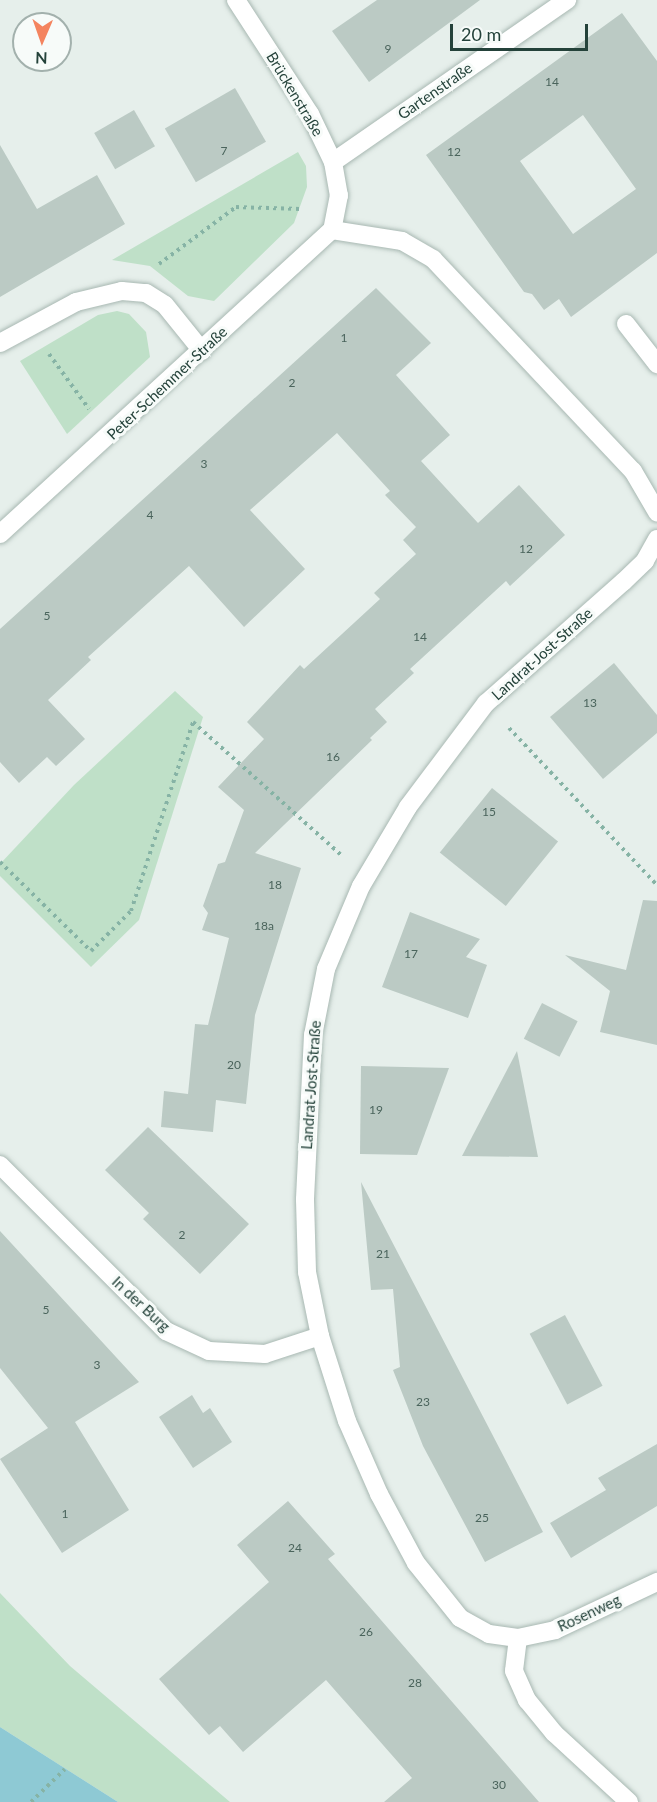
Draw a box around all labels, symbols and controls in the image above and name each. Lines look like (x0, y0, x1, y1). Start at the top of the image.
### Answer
north arrow (12, 12, 72, 72)
scale bar (453, 12, 591, 50)
text: 20 m (461, 23, 501, 45)
house number: 9 (385, 42, 391, 56)
text: N (35, 49, 48, 68)
street label: Brückenstraße (263, 49, 327, 139)
street label: Gartenstraße (394, 59, 476, 123)
house number: 14 (545, 75, 559, 89)
house number: 7 (221, 144, 227, 158)
house number: 12 (447, 145, 461, 159)
street label: Peter-Schemmer-Straße (103, 323, 231, 443)
house number: 1 (341, 331, 347, 345)
house number: 2 (289, 376, 295, 390)
house number: 3 (201, 457, 207, 471)
house number: 4 (147, 508, 153, 522)
house number: 12 (519, 542, 533, 556)
street label: Landrat-Jost-Straße (488, 604, 596, 704)
house number: 5 (44, 609, 50, 623)
house number: 14 (413, 630, 427, 644)
house number: 13 (583, 696, 597, 710)
house number: 16 (326, 750, 340, 764)
house number: 15 (482, 805, 496, 819)
house number: 18 (268, 878, 282, 892)
house number: 18a (254, 919, 274, 933)
house number: 17 (404, 947, 418, 961)
street label: Landrat-Jost-Straße (298, 1020, 324, 1150)
house number: 20 (227, 1058, 241, 1072)
house number: 19 (369, 1103, 383, 1117)
house number: 2 (179, 1228, 185, 1242)
house number: 21 (376, 1247, 390, 1261)
street label: In der Burg (108, 1273, 174, 1335)
house number: 5 (43, 1303, 49, 1317)
house number: 3 (94, 1358, 100, 1372)
house number: 23 (416, 1395, 430, 1409)
house number: 1 (62, 1507, 68, 1521)
house number: 25 (475, 1511, 489, 1525)
house number: 24 (288, 1541, 302, 1555)
street label: Rosenweg (555, 1591, 623, 1635)
house number: 26 (359, 1625, 373, 1639)
house number: 28 (408, 1676, 422, 1690)
house number: 30 (492, 1778, 506, 1792)

